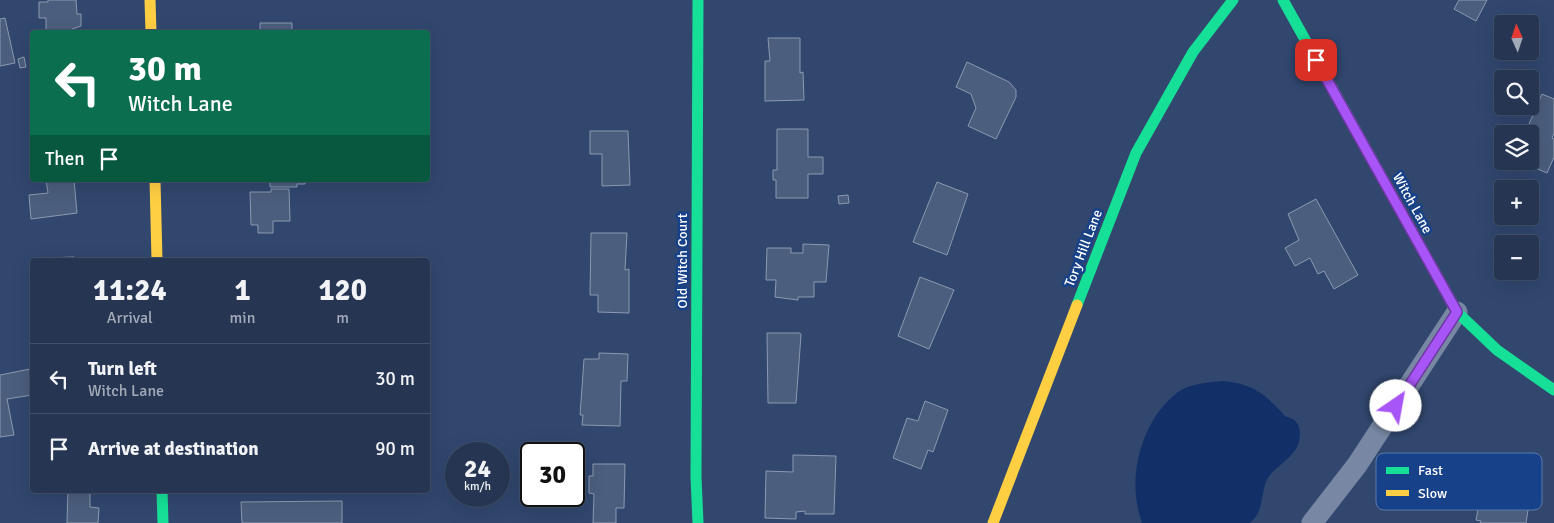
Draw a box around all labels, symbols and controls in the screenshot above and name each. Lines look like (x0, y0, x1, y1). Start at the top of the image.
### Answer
north arrow (1494, 15, 1539, 60)
map controls (1494, 15, 1539, 280)
pin (1295, 39, 1337, 81)
icon: arrive (1302, 46, 1330, 74)
text: 30 m (128, 47, 202, 90)
icon: left (45, 50, 110, 115)
button: search (1494, 70, 1539, 115)
text: Witch Lane (128, 90, 233, 117)
button: layers (1494, 125, 1539, 170)
icon: arrive (95, 145, 123, 173)
text: Then (45, 147, 85, 171)
street label: Witch Lane (1389, 170, 1436, 236)
button: + (1494, 180, 1539, 225)
street label: Tory Hill Lane (1061, 207, 1106, 289)
street label: Old Witch Court (674, 213, 691, 309)
button: − (1494, 235, 1539, 280)
text: 11:24 (93, 272, 167, 309)
text: 1 (234, 272, 251, 309)
text: 120 (318, 272, 367, 309)
text: Arrival (107, 308, 153, 328)
text: min (230, 308, 255, 328)
text: m (336, 308, 349, 328)
text: Turn left (88, 357, 157, 381)
icon: left (45, 365, 73, 393)
text: 30 m (375, 367, 415, 391)
position arrow (1369, 379, 1421, 431)
text: Witch Lane (88, 381, 164, 401)
icon: arrive (45, 435, 73, 463)
text: Arrive at destination (88, 437, 259, 461)
text: 90 m (375, 437, 415, 461)
speed limit sign: 30 (520, 442, 585, 507)
text: 24 (464, 453, 491, 484)
legend (1376, 453, 1542, 510)
text: Fast (1418, 462, 1443, 479)
text: km/h (464, 479, 491, 494)
text: Slow (1418, 485, 1447, 502)

